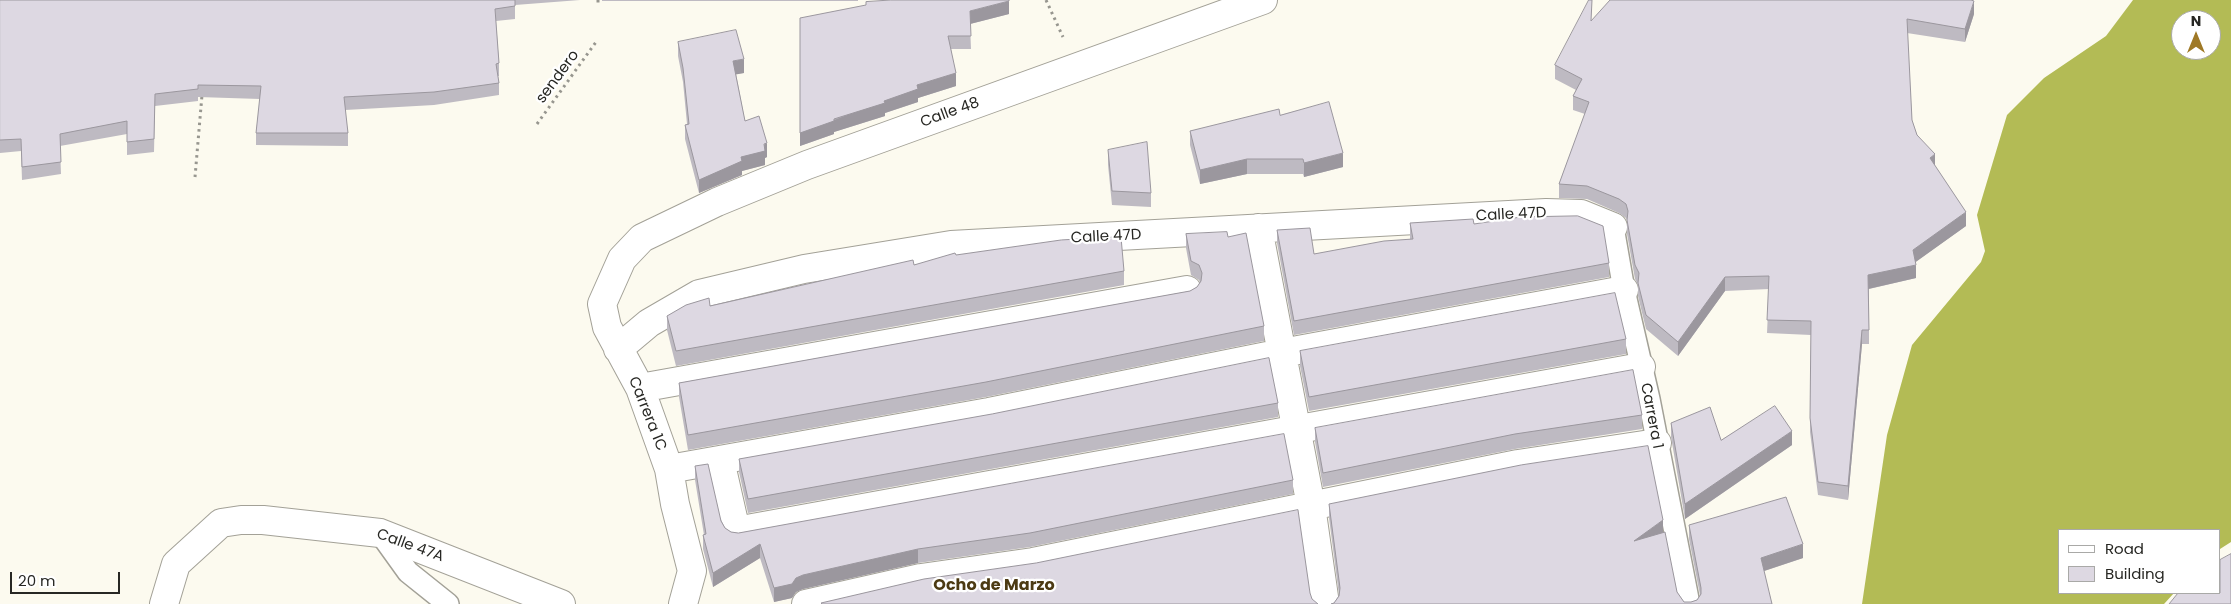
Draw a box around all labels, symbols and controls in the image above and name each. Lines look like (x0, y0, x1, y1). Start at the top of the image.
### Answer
north arrow (2171, 10, 2221, 60)
text: N (2191, 11, 2201, 31)
street label: sendero (533, 47, 583, 107)
street label: Calle 48 (918, 94, 982, 132)
street label: Calle 47D (1475, 204, 1547, 226)
street label: Calle 47D (1070, 226, 1142, 248)
street label: Carrera 1C (624, 374, 670, 454)
street label: Carrera 1 (1636, 382, 1666, 450)
street label: Calle 47A (374, 526, 446, 566)
legend (2058, 529, 2221, 594)
text: Road (2105, 538, 2144, 559)
scale bar (12, 562, 122, 594)
text: Building (2105, 563, 2165, 584)
text: 20 m (18, 570, 56, 591)
district label: Ocho de Marzo (933, 576, 1055, 596)

